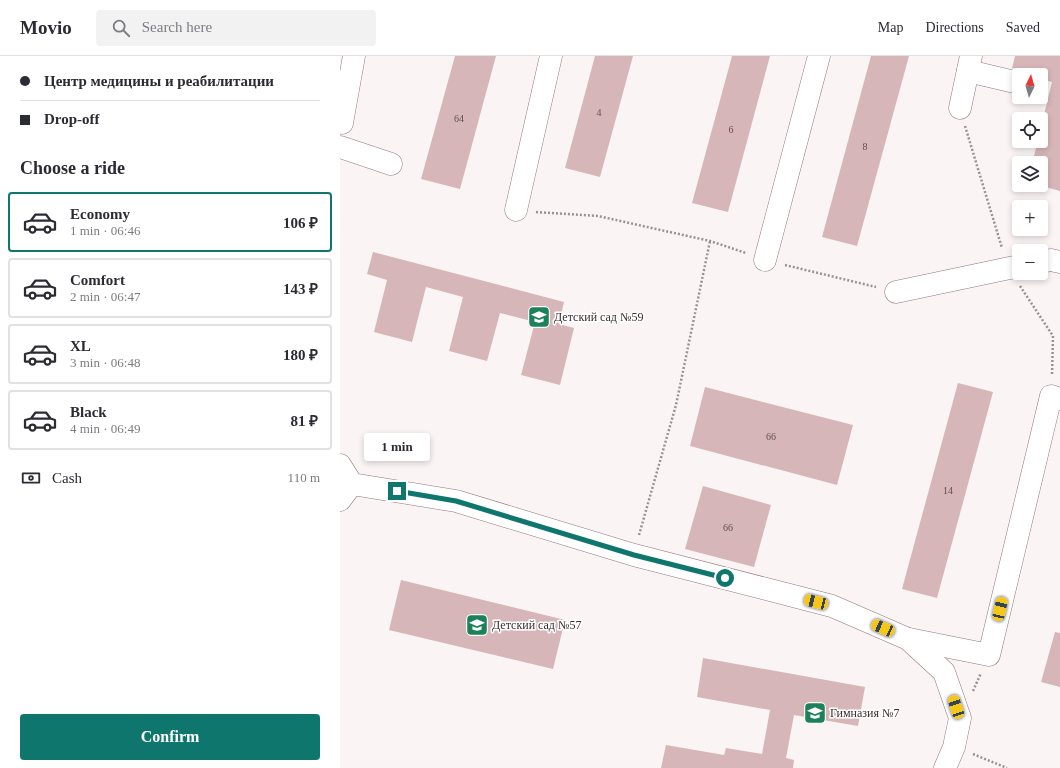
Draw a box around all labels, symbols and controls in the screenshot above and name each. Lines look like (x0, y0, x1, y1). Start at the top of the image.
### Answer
search box (96, 10, 376, 46)
text: Movio (20, 17, 72, 38)
icon: search (110, 17, 132, 39)
text: Search here (142, 19, 212, 35)
text: Map (878, 20, 903, 35)
text: Directions (925, 20, 984, 35)
text: Saved (1006, 20, 1040, 35)
north arrow (1012, 68, 1048, 104)
map controls (1012, 68, 1048, 280)
text: Центр медицины и реабилитации (44, 73, 274, 89)
house number: 4 (597, 107, 602, 118)
text: Drop-off (44, 111, 100, 127)
button: locate (1012, 112, 1048, 148)
house number: 64 (454, 113, 464, 124)
house number: 6 (729, 124, 734, 135)
house number: 8 (863, 141, 868, 152)
button: layers (1012, 156, 1048, 192)
text: Choose a ride (20, 158, 125, 178)
button: + (1012, 200, 1048, 236)
icon: car (22, 204, 58, 240)
text: Economy (70, 206, 130, 222)
text: 106 ₽ (283, 215, 318, 231)
text: 1 min · 06:46 (70, 223, 140, 238)
button: − (1012, 244, 1048, 280)
icon: car (22, 270, 58, 306)
text: Comfort (70, 272, 125, 288)
text: 143 ₽ (283, 281, 318, 297)
text: 2 min · 06:47 (70, 289, 140, 304)
school or university icon: Детский сад №59 (526, 304, 552, 330)
place label: Детский сад №59 (554, 310, 643, 324)
icon: car (22, 336, 58, 372)
text: XL (70, 338, 91, 354)
text: 180 ₽ (283, 347, 318, 363)
text: 3 min · 06:48 (70, 355, 140, 370)
icon: car (22, 402, 58, 438)
text: Black (70, 404, 107, 420)
text: 81 ₽ (291, 413, 318, 429)
text: 4 min · 06:49 (70, 421, 140, 436)
house number: 66 (766, 431, 776, 442)
callout: 1 min (364, 433, 430, 461)
text: 1 min (381, 439, 413, 454)
icon: cash (20, 467, 42, 489)
text: Cash (52, 470, 82, 486)
text: 110 m (288, 470, 320, 485)
route end (388, 482, 406, 500)
house number: 14 (943, 485, 953, 496)
house number: 66 (723, 522, 733, 533)
route start (716, 569, 734, 587)
car (803, 593, 829, 611)
car (991, 596, 1009, 622)
school or university icon: Детский сад №57 (464, 612, 490, 638)
place label: Детский сад №57 (492, 618, 581, 632)
car (870, 618, 896, 638)
car (947, 694, 965, 720)
school or university icon: Гимназия №7 (802, 700, 828, 726)
place label: Гимназия №7 (830, 706, 899, 720)
button: Confirm (20, 714, 320, 760)

